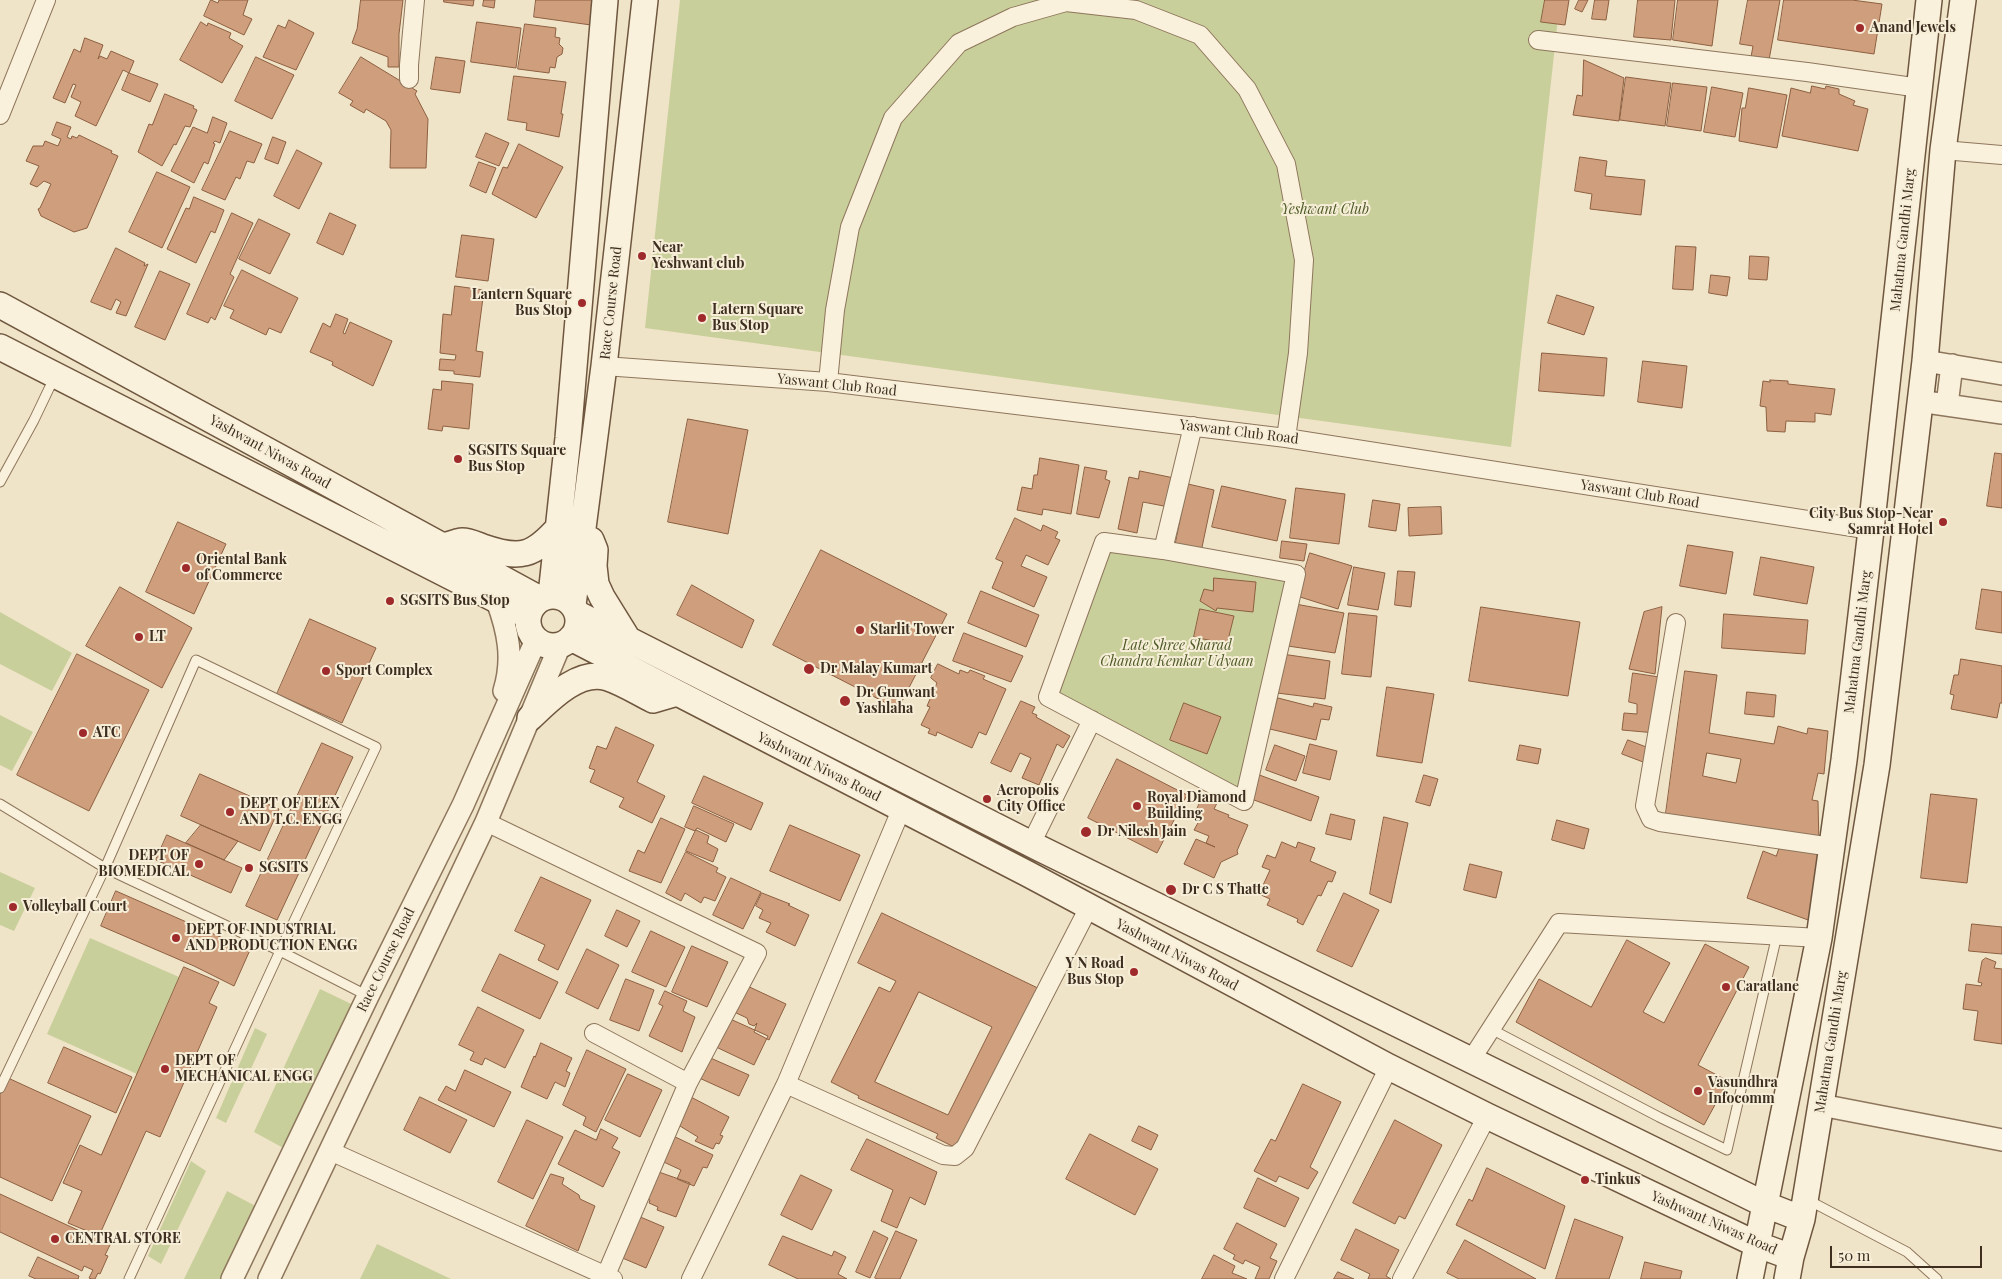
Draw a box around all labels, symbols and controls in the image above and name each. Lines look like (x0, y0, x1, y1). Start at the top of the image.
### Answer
place label: Anand Jewels (1870, 20, 1956, 36)
marker: Anand Jewels (1854, 22, 1866, 34)
street label: Mahatma Gandhi Marg (1887, 168, 1919, 312)
park label: Yeshwant Club (1281, 202, 1369, 218)
place label: Near Yeshwant club (652, 240, 744, 272)
street label: Race Course Road (597, 246, 625, 360)
marker: Near Yeshwant club (636, 250, 648, 262)
place label: Lantern Square Bus Stop (472, 287, 572, 320)
marker: Lantern Square Bus Stop (576, 297, 588, 309)
place label: Latern Square Bus Stop (712, 302, 804, 334)
marker: Latern Square Bus Stop (696, 312, 708, 324)
street label: Yaswant Club Road (776, 370, 898, 400)
street label: Yashwant Niwas Road (206, 412, 334, 492)
street label: Yaswant Club Road (1178, 416, 1300, 448)
place label: SGSITS Square Bus Stop (468, 443, 566, 476)
marker: SGSITS Square Bus Stop (452, 453, 464, 465)
street label: Yaswant Club Road (1579, 476, 1701, 512)
place label: City Bus Stop-Near Samrat Hotel (1809, 506, 1933, 538)
marker: City Bus Stop-Near Samrat Hotel (1937, 516, 1949, 528)
place label: Oriental Bank of Commerce (196, 552, 287, 584)
marker: Oriental Bank of Commerce (180, 562, 192, 574)
street label: Mahatma Gandhi Marg (1841, 570, 1875, 714)
place label: SGSITS Bus Stop (400, 593, 510, 609)
marker: SGSITS Bus Stop (384, 595, 396, 607)
place label: Starlit Tower (870, 622, 954, 638)
marker: Starlit Tower (854, 624, 866, 636)
place label: LT (149, 629, 166, 645)
marker: LT (133, 631, 145, 643)
park label: Late Shree Sharad Chandra Kemkar Udyaan (1100, 638, 1254, 670)
place label: Dr Malay Kumart (820, 661, 933, 677)
marker: Dr Malay Kumart (802, 662, 816, 676)
place label: Sport Complex (336, 663, 433, 679)
marker: Sport Complex (320, 665, 332, 677)
place label: Dr Gunwant Yashlaha (856, 685, 936, 718)
marker: Dr Gunwant Yashlaha (838, 694, 852, 708)
place label: ATC (93, 725, 121, 741)
marker: ATC (77, 727, 89, 739)
street label: Yashwant Niwas Road (754, 729, 884, 805)
place label: Acropolis City Office (997, 783, 1066, 816)
place label: Royal Diamond Building (1147, 790, 1246, 822)
marker: Acropolis City Office (981, 793, 993, 805)
place label: DEPT OF ELEX AND T.C. ENGG (240, 796, 342, 829)
marker: Royal Diamond Building (1131, 800, 1143, 812)
marker: DEPT OF ELEX AND T.C. ENGG (224, 806, 236, 818)
place label: Dr Nilesh Jain (1097, 824, 1187, 840)
marker: Dr Nilesh Jain (1079, 825, 1093, 839)
place label: DEPT OF BIOMEDICAL (98, 848, 189, 880)
marker: DEPT OF BIOMEDICAL (193, 858, 205, 870)
place label: SGSITS (259, 860, 308, 876)
marker: SGSITS (243, 862, 255, 874)
place label: Dr C S Thatte (1182, 882, 1269, 898)
marker: Dr C S Thatte (1164, 883, 1178, 897)
place label: Volleyball Court (23, 899, 127, 915)
marker: Volleyball Court (7, 901, 19, 913)
street label: Race Course Road (354, 905, 418, 1015)
street label: Yashwant Niwas Road (1113, 916, 1241, 994)
place label: DEPT OF INDUSTRIAL AND PRODUCTION ENGG (186, 922, 357, 954)
marker: DEPT OF INDUSTRIAL AND PRODUCTION ENGG (170, 932, 182, 944)
place label: Y N Road Bus Stop (1065, 956, 1124, 989)
marker: Y N Road Bus Stop (1128, 966, 1140, 978)
street label: Mahatma Gandhi Marg (1811, 970, 1851, 1114)
place label: Caratlane (1736, 979, 1799, 995)
marker: Caratlane (1720, 981, 1732, 993)
place label: DEPT OF MECHANICAL ENGG (175, 1053, 312, 1086)
marker: DEPT OF MECHANICAL ENGG (159, 1063, 171, 1075)
place label: Vasundhra Infocomm (1708, 1075, 1778, 1108)
marker: Vasundhra Infocomm (1692, 1085, 1704, 1097)
place label: Tinkus (1595, 1172, 1640, 1188)
marker: Tinkus (1579, 1174, 1591, 1186)
street label: Yashwant Niwas Road (1648, 1188, 1780, 1258)
place label: CENTRAL STORE (65, 1231, 181, 1247)
marker: CENTRAL STORE (49, 1233, 61, 1245)
scale bar (1832, 1236, 1984, 1268)
text: 50 m (1838, 1245, 1870, 1265)

